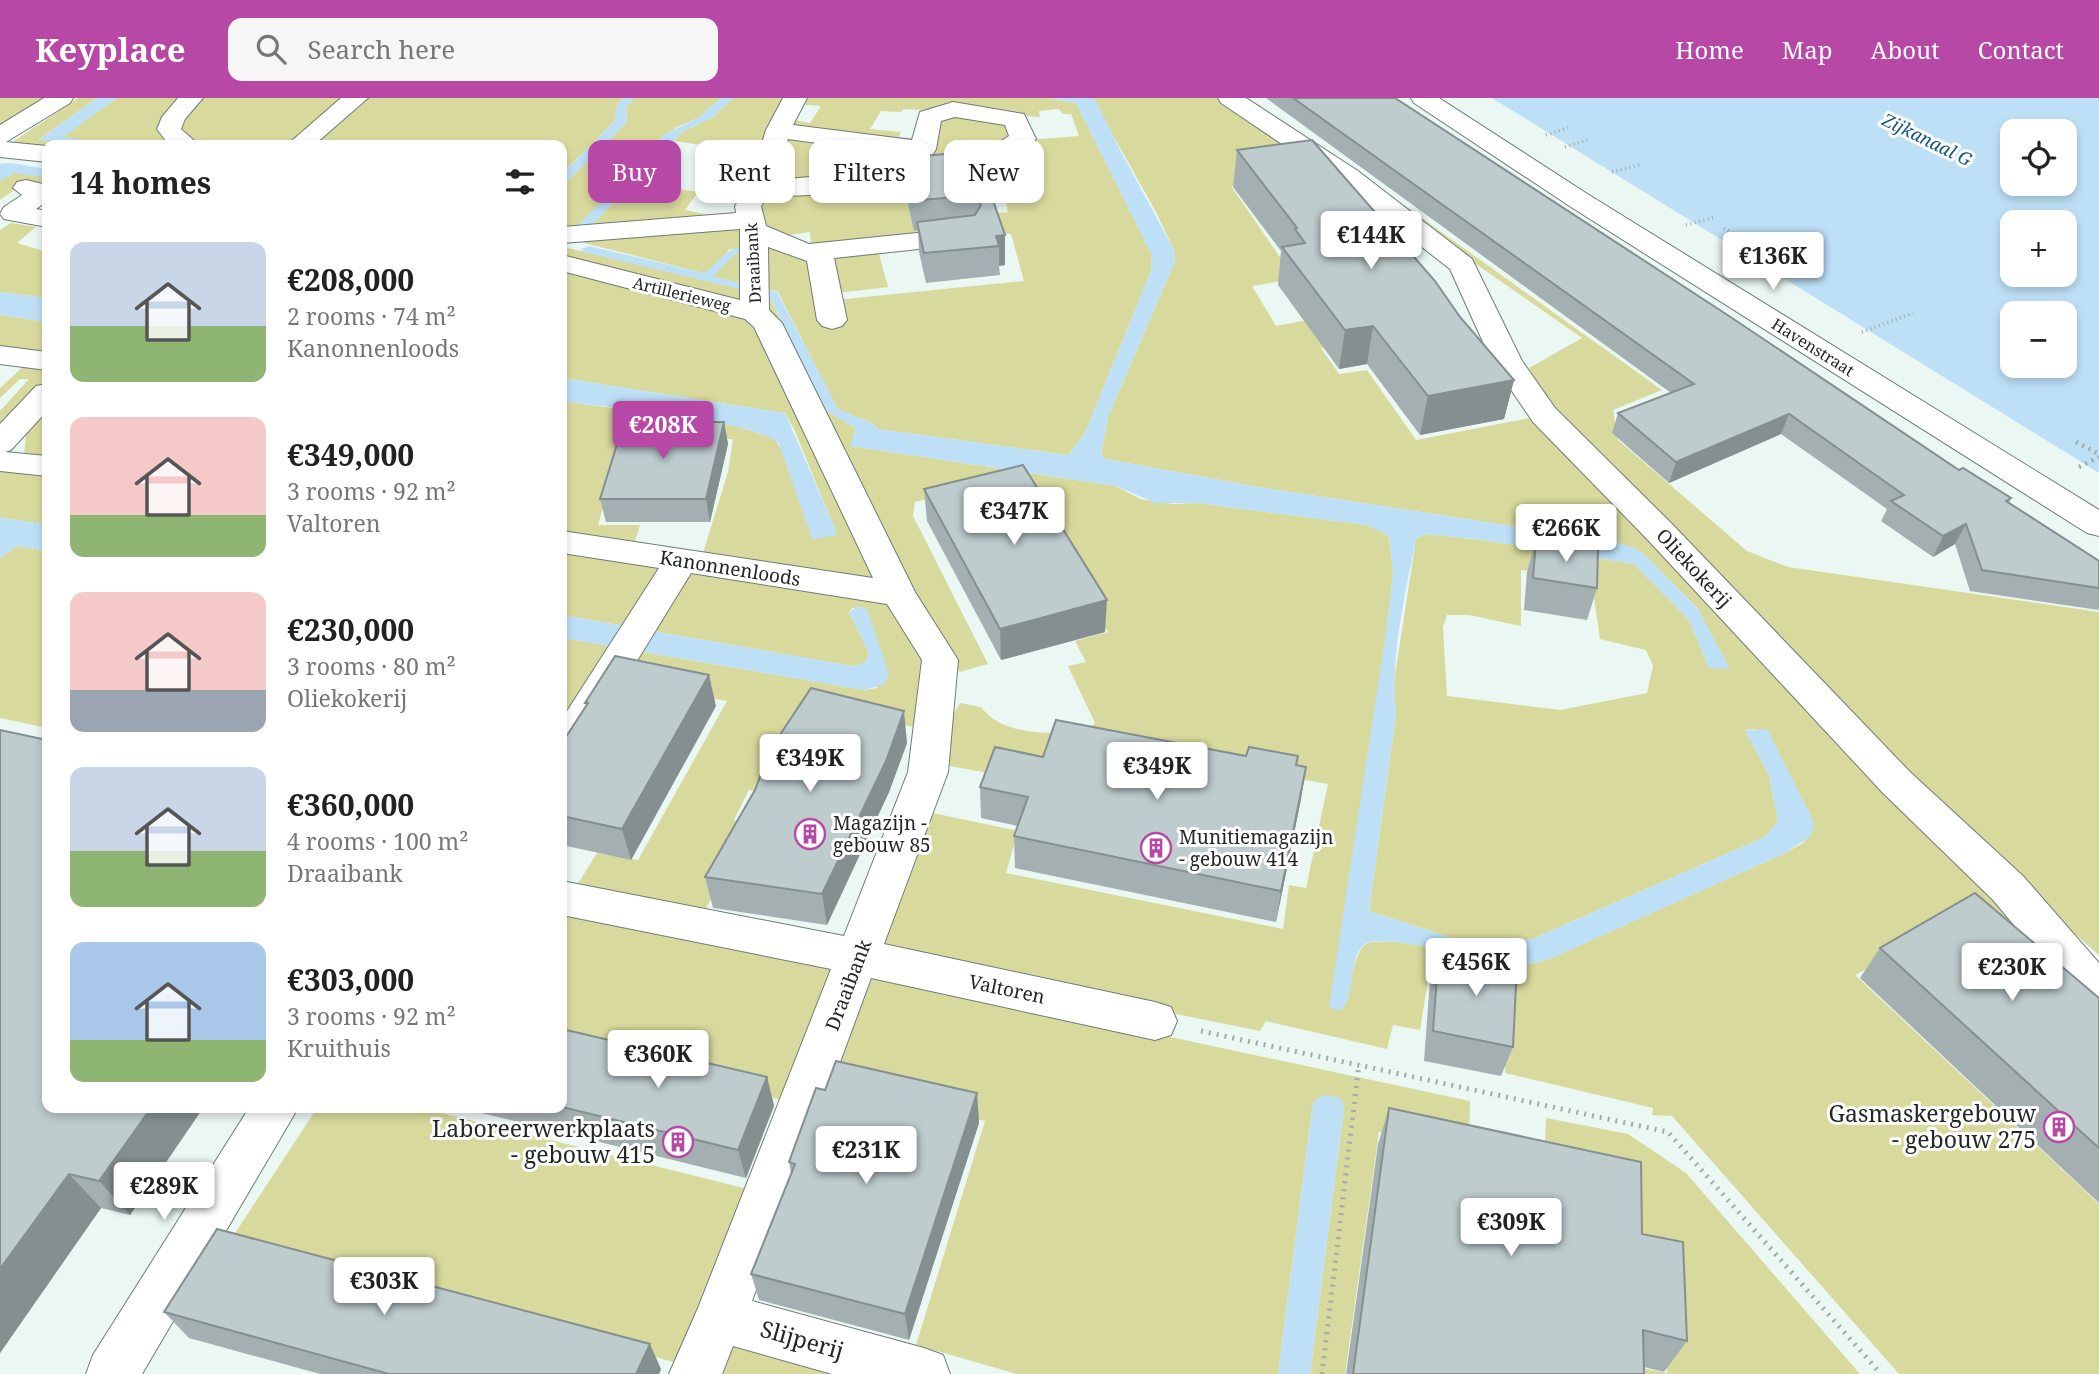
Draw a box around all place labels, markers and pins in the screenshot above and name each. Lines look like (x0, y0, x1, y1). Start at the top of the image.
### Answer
pin: €144K (1322, 212, 1420, 271)
pin: €136K (1724, 232, 1822, 292)
pin: €208K (614, 402, 712, 461)
pin: €347K (965, 488, 1063, 547)
pin: €266K (1517, 504, 1615, 564)
pin: €349K (761, 734, 859, 794)
pin: €349K (1108, 742, 1206, 802)
place label: Magazijn - gebouw 85 (833, 810, 931, 858)
building icon: Magazijn - gebouw 85 (793, 817, 827, 851)
place label: Munitiemagazijn - gebouw 414 (1179, 824, 1333, 872)
building icon: Munitiemagazijn - gebouw 414 (1139, 831, 1173, 865)
pin: €456K (1427, 939, 1525, 998)
pin: €230K (1963, 944, 2061, 1003)
pin: €360K (609, 1030, 707, 1090)
place label: Gasmaskergebouw - gebouw 275 (1829, 1097, 2036, 1155)
building icon: Gasmaskergebouw - gebouw 275 (2042, 1110, 2076, 1144)
place label: Laboreerwerkplaats - gebouw 415 (432, 1112, 655, 1170)
building icon: Laboreerwerkplaats - gebouw 415 (661, 1125, 695, 1159)
pin: €231K (817, 1126, 915, 1186)
pin: €289K (115, 1162, 213, 1222)
pin: €309K (1462, 1198, 1560, 1258)
pin: €303K (335, 1258, 433, 1317)

